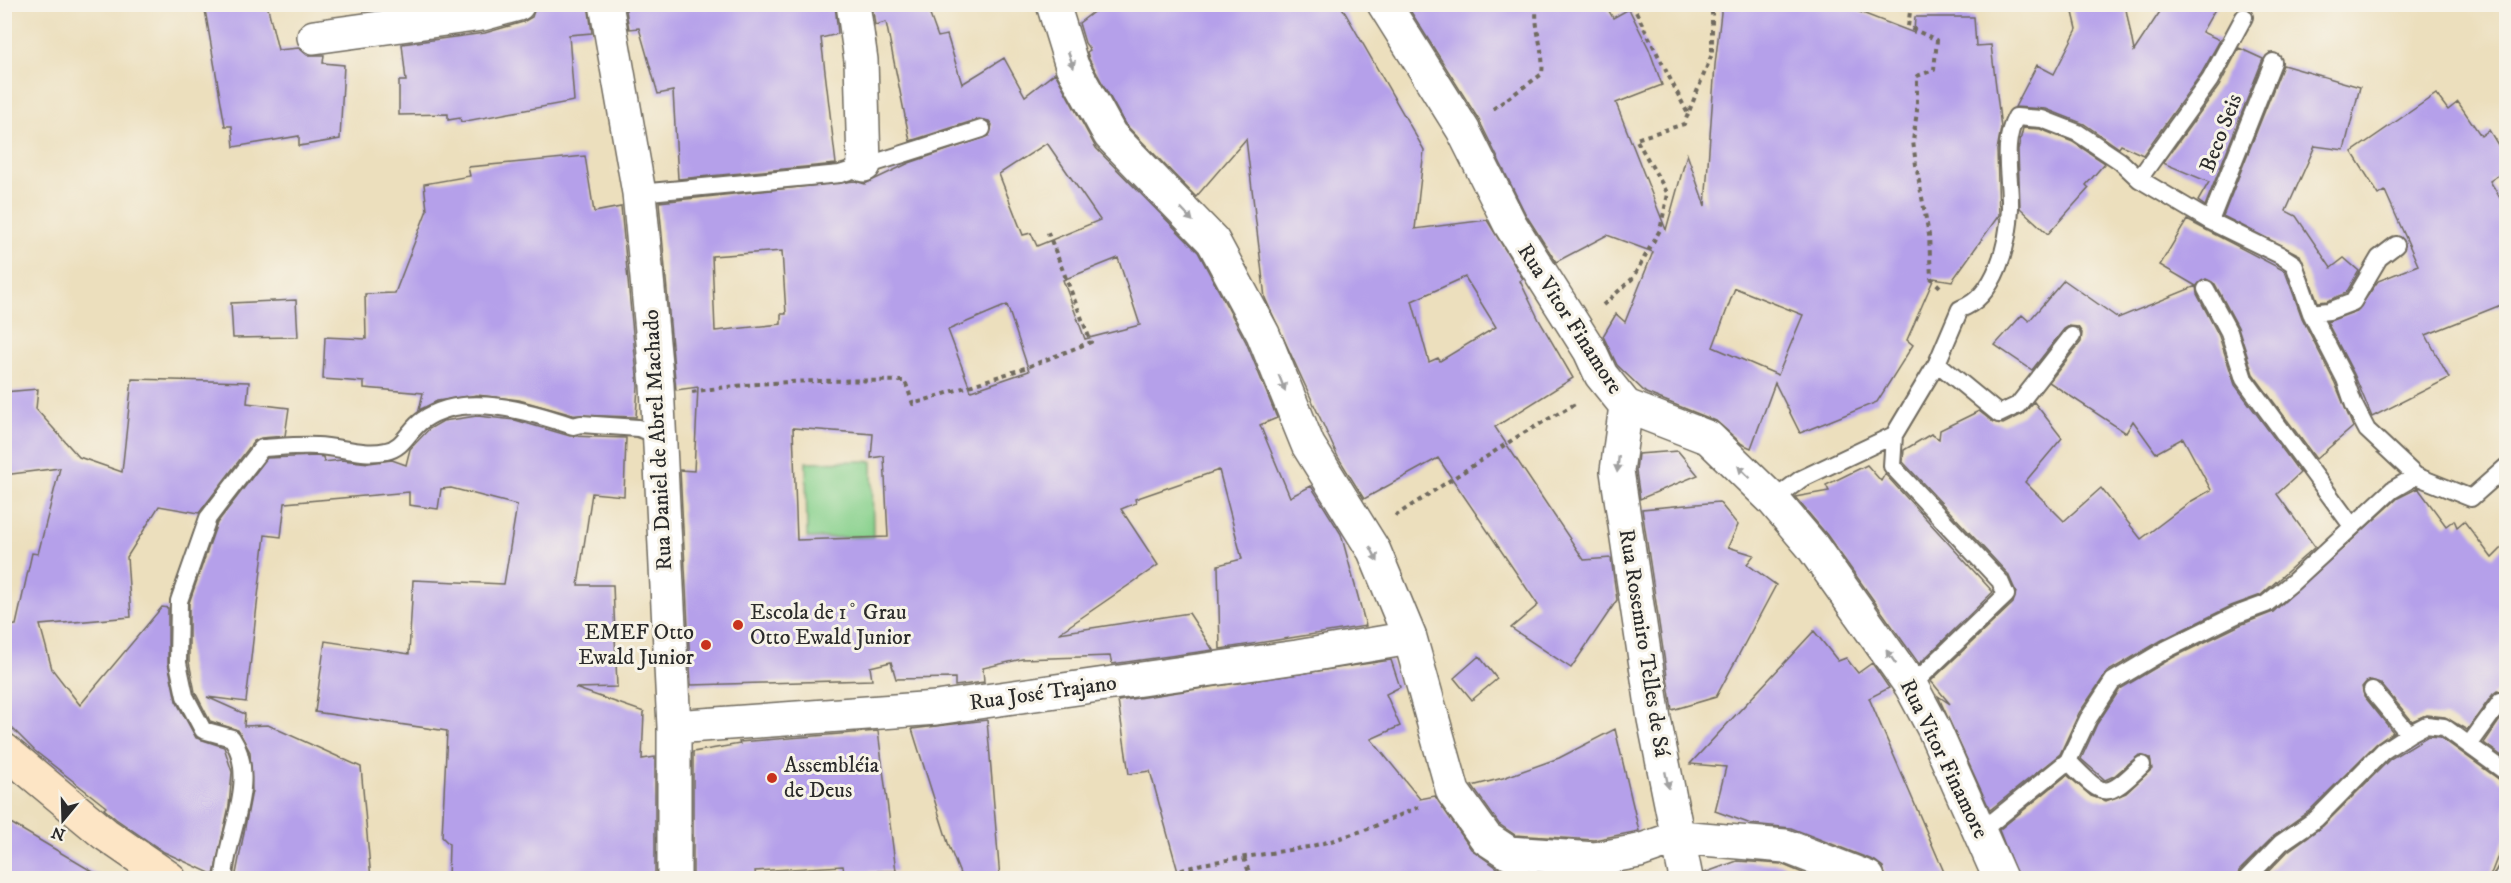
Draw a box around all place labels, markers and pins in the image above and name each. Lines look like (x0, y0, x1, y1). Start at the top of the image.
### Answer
place label: Escola de 1˚ Grau Otto Ewald Junior (750, 599, 912, 651)
marker: Escola de 1˚ Grau Otto Ewald Junior (731, 618, 745, 632)
place label: EMEF Otto Ewald Junior (578, 619, 695, 671)
marker: EMEF Otto Ewald Junior (699, 638, 713, 652)
place label: Assembléia de Deus (784, 752, 880, 804)
marker: Assembléia de Deus (765, 771, 779, 785)

